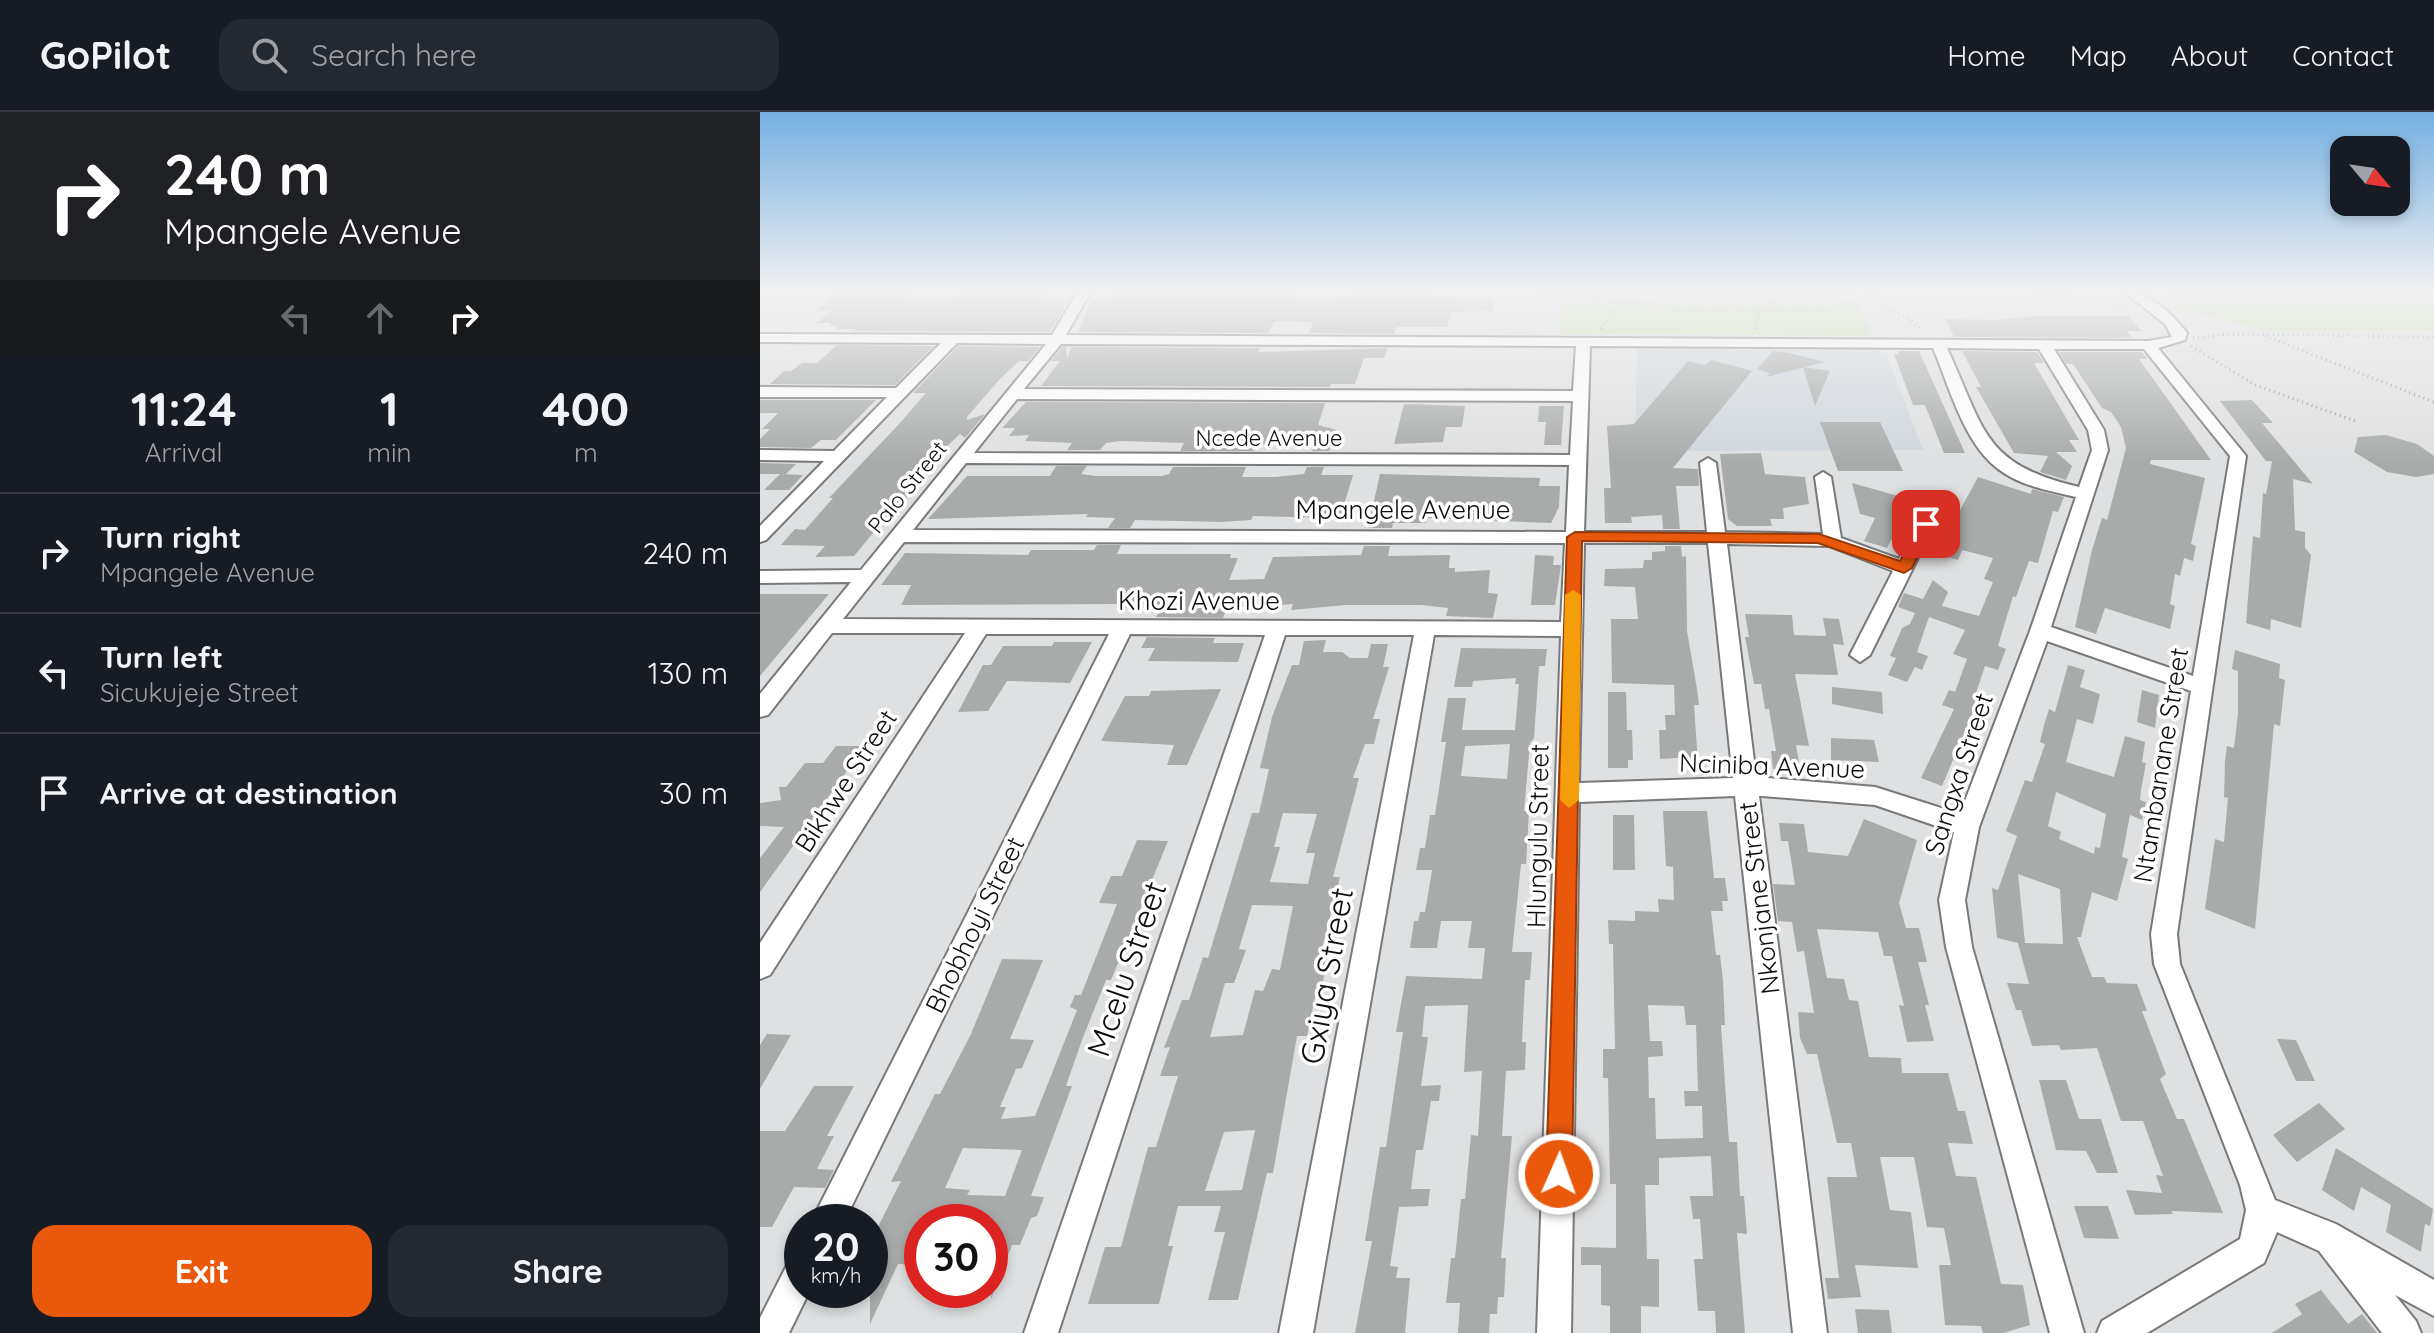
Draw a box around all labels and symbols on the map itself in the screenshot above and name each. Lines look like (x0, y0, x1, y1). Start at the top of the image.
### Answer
north arrow (2330, 136, 2410, 216)
street label: Ncede Avenue (1196, 424, 1342, 452)
street label: Palo Street (861, 435, 953, 539)
pin (1892, 490, 1960, 558)
street label: Mpangele Avenue (1296, 493, 1510, 526)
street label: Khozi Avenue (1118, 584, 1280, 617)
street label: Ntambanane Street (2126, 645, 2195, 885)
street label: Sangxa Street (1917, 689, 2000, 859)
street label: Bikhwe Street (787, 703, 904, 858)
street label: Hlungulu Street (1519, 744, 1556, 928)
street label: Nciniba Avenue (1678, 746, 1866, 785)
street label: Nkonjane Street (1730, 800, 1787, 996)
street label: Bhobhoyi Street (918, 831, 1031, 1018)
street label: Mcelu Street (1077, 876, 1175, 1062)
street label: Gxiya Street (1291, 885, 1361, 1067)
position arrow (1517, 1132, 1601, 1216)
speed limit sign: 30 (904, 1204, 1008, 1308)

